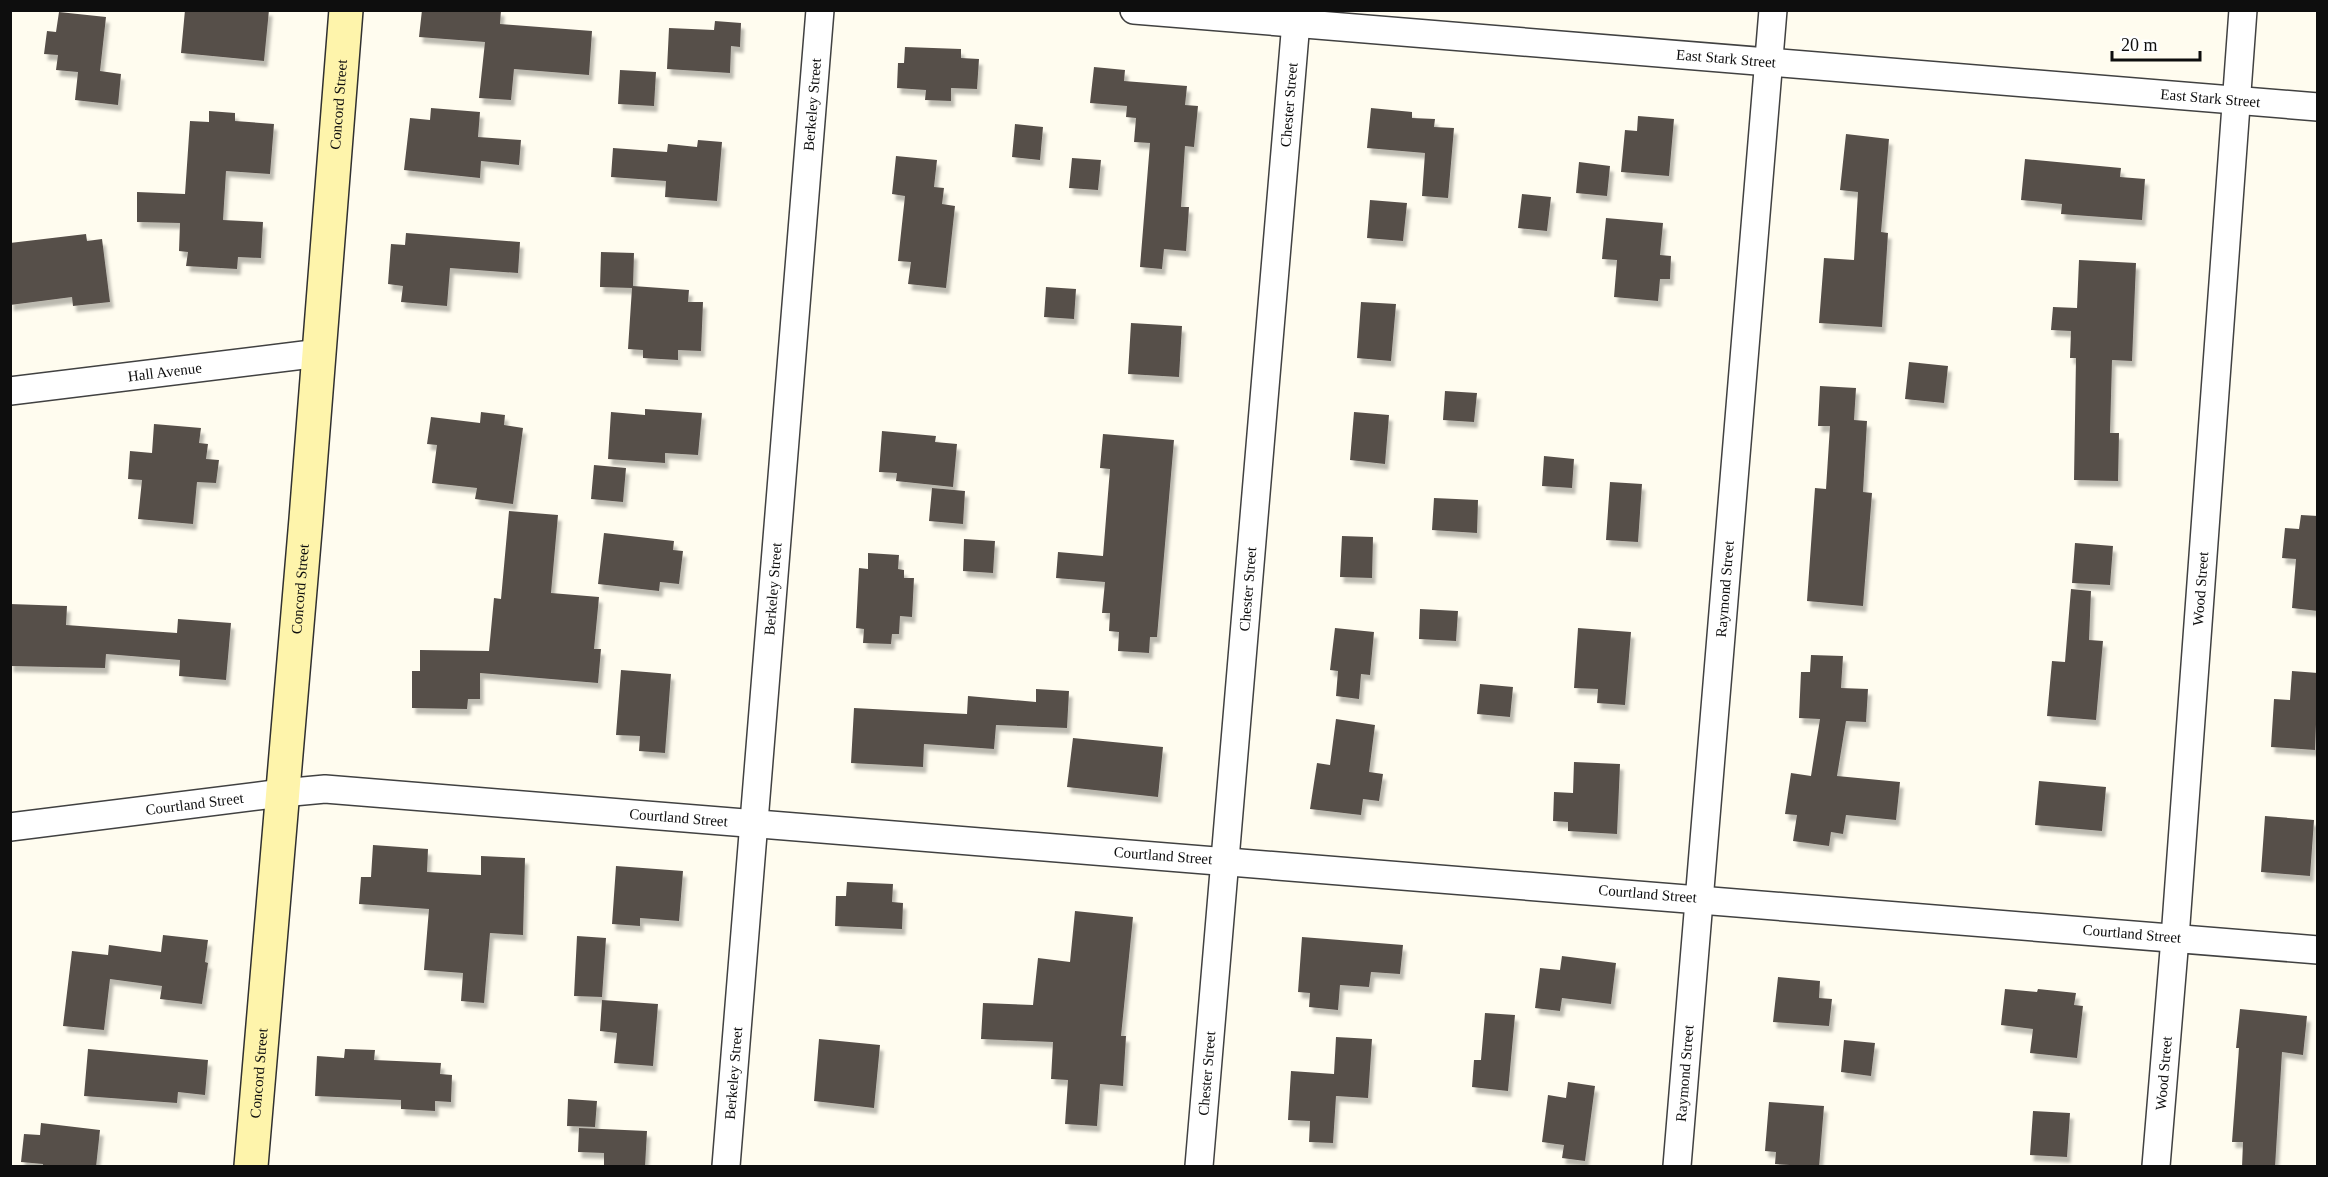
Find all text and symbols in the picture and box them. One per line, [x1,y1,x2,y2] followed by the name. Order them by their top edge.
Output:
[2112,24,2200,62] scale bar
[2121,35,2158,55] text: 20 m
[1675,46,1777,71] street label: East Stark Street
[801,57,824,151] street label: Berkeley Street
[327,58,350,150] street label: Concord Street
[1277,61,1301,148] street label: Chester Street
[2160,86,2262,110] street label: East Stark Street
[127,360,203,384] street label: Hall Avenue
[1713,539,1737,638] street label: Raymond Street
[761,541,785,636] street label: Berkeley Street
[288,543,312,635] street label: Concord Street
[1236,545,1260,632] street label: Chester Street
[2190,550,2211,626] street label: Wood Street
[145,790,245,818] street label: Courtland Street
[629,806,729,830] street label: Courtland Street
[1113,844,1214,868] street label: Courtland Street
[1598,882,1698,906] street label: Courtland Street
[2082,922,2183,946] street label: Courtland Street
[1673,1023,1697,1122] street label: Raymond Street
[722,1025,745,1120] street label: Berkeley Street
[247,1027,271,1119] street label: Concord Street
[1195,1030,1218,1116] street label: Chester Street
[2153,1035,2175,1111] street label: Wood Street

